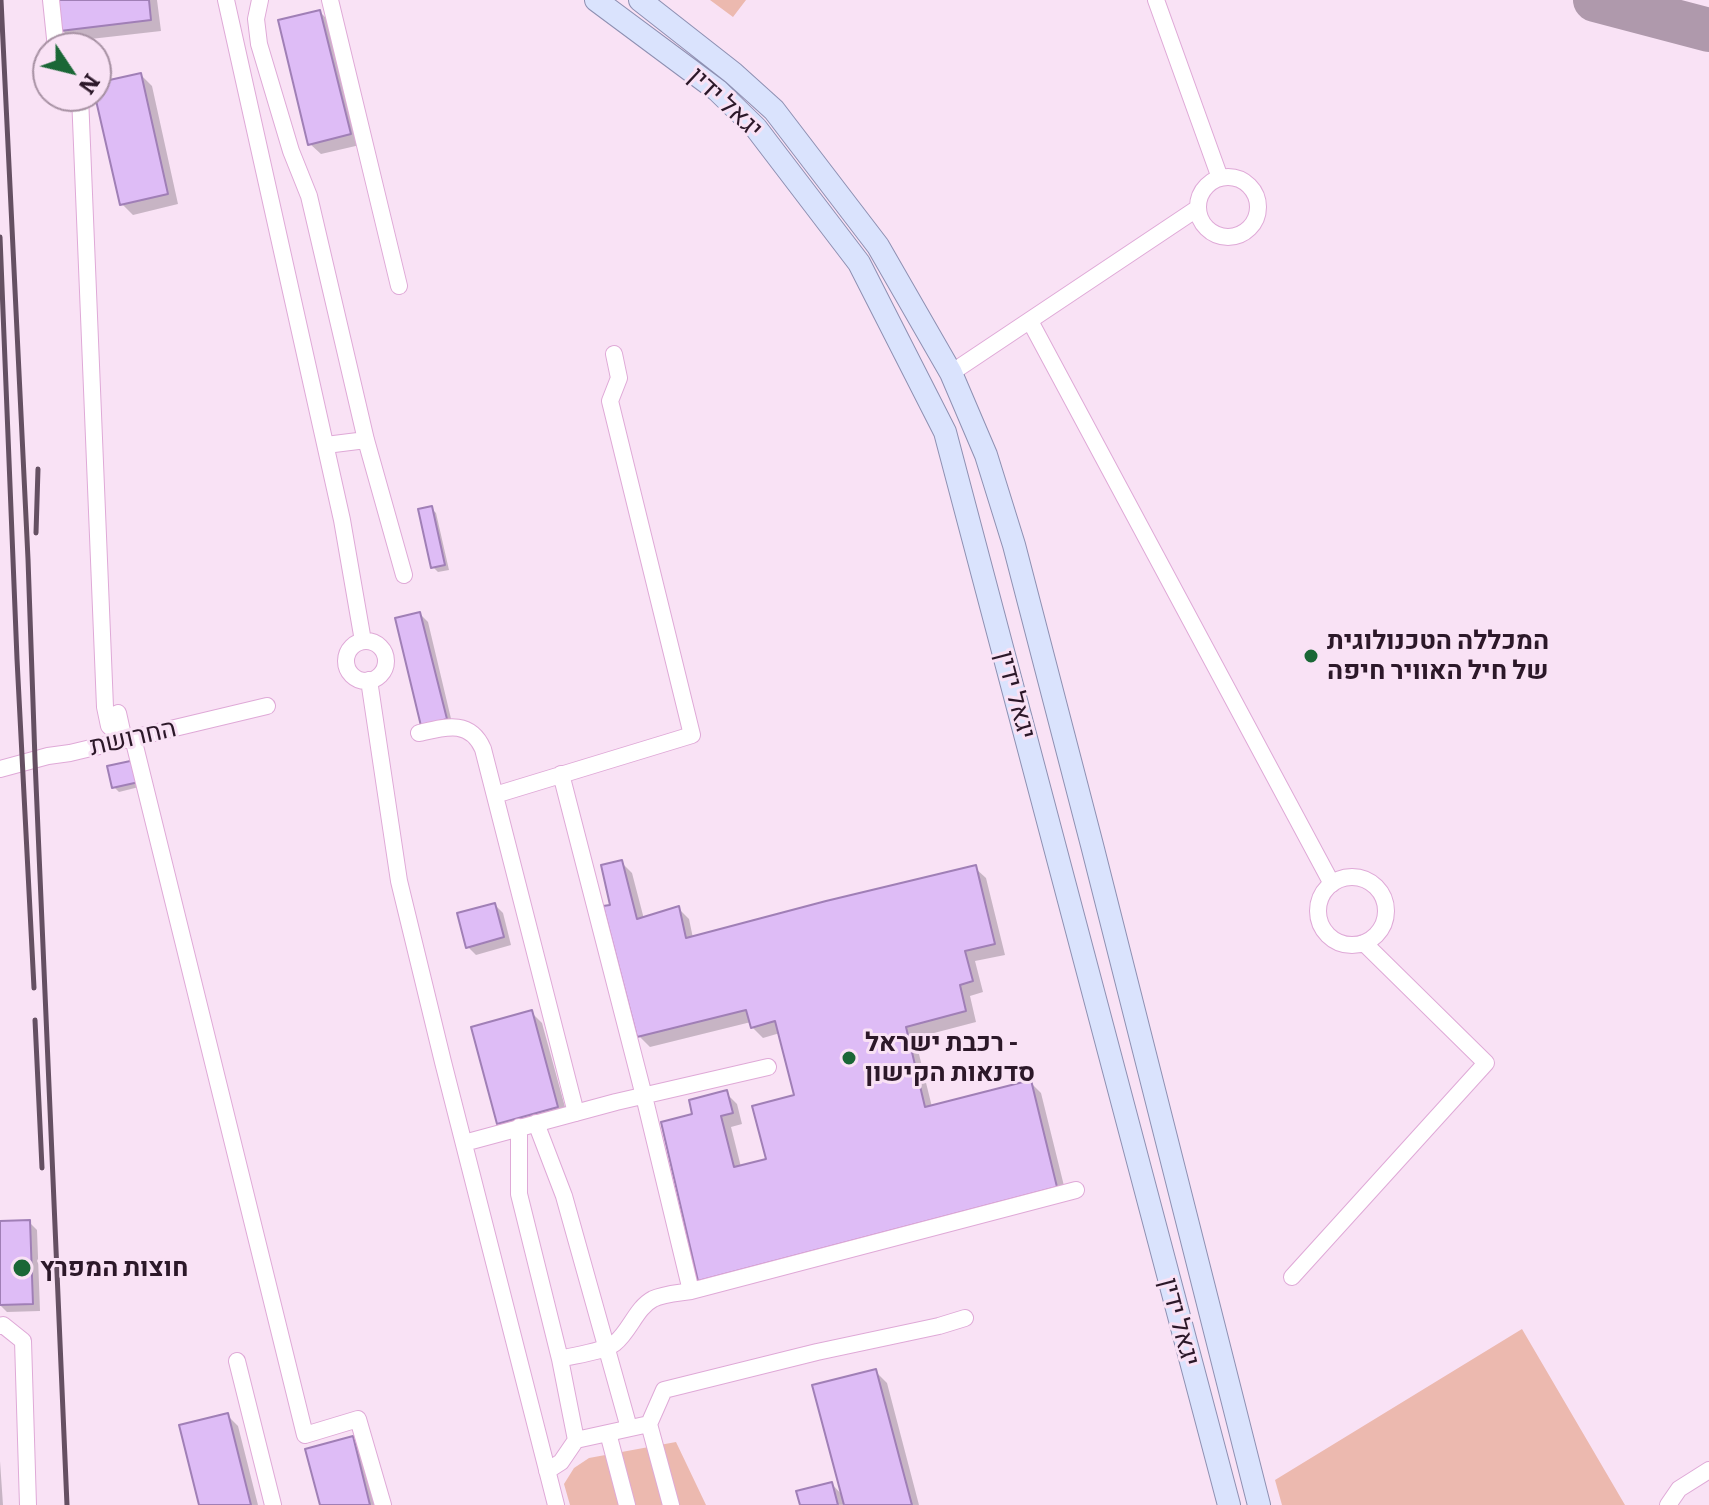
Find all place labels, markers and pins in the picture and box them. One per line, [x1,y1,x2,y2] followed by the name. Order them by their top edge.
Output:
[1327,625,1549,686] place label: המכללה הטכנולוגית של חיל האוויר חיפה
[1302,647,1320,665] marker: המכללה הטכנולוגית של חיל האוויר חיפה
[865,1027,1035,1088] place label: רכבת ישראל - סדנאות הקישון
[840,1049,858,1067] marker: רכבת ישראל - סדנאות הקישון
[40,1252,189,1284] place label: חוצות המפרץ
[11,1257,33,1279] marker: חוצות המפרץ

